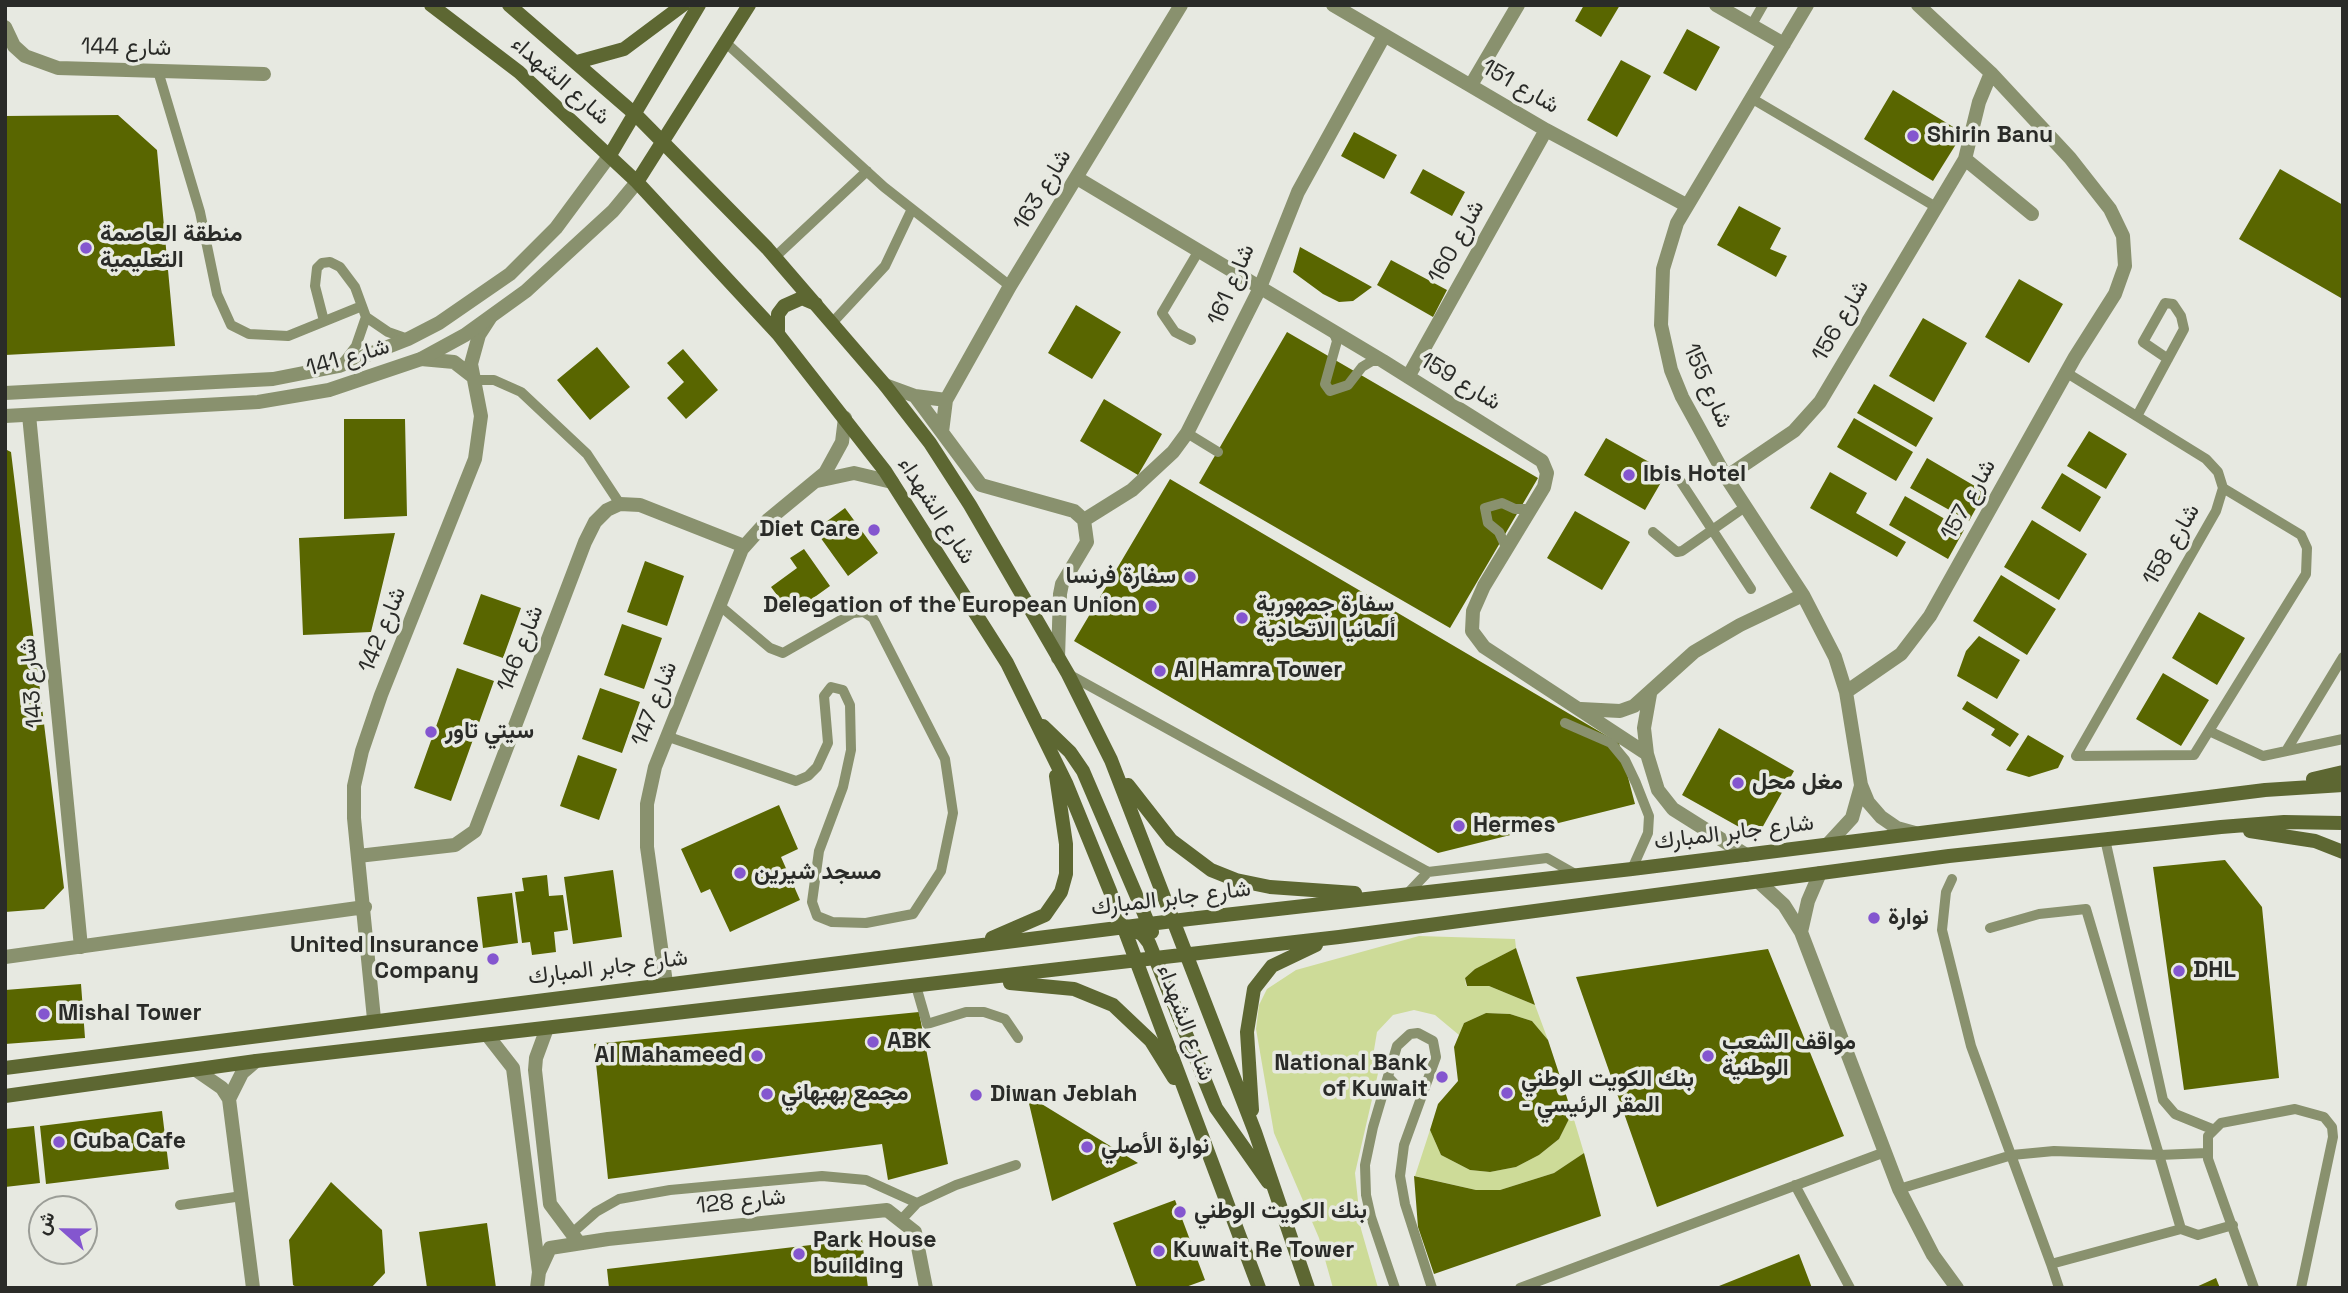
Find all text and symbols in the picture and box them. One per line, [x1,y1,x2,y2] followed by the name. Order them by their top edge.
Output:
[505,31,615,131] street label: شارع الشهداء
[80,33,172,63] street label: شارع 144
[1476,54,1564,120] street label: شارع 151
[1927,122,2053,150] place label: Shirin Banu
[1905,128,1921,144] marker: Shirin Banu
[1008,144,1078,236] street label: شارع 163
[1423,196,1491,288] street label: شارع 160
[100,221,243,275] place label: منطقة العاصمة التعليمية
[78,240,94,256] marker: منطقة العاصمة التعليمية
[1203,240,1261,330] street label: شارع 161
[1807,275,1875,367] street label: شارع 156
[303,333,393,383] street label: شارع 141
[1676,340,1738,432] street label: شارع 155
[1414,347,1506,417] street label: شارع 159
[891,452,981,570] street label: شارع الشهداء
[1936,455,2002,545] street label: شارع 157
[1643,461,1746,489] place label: Ibis Hotel
[1621,467,1637,483] marker: Ibis Hotel
[2138,499,2206,591] street label: شارع 158
[759,516,860,544] place label: Diet Care
[866,522,882,538] marker: Diet Care
[1066,563,1176,591] place label: سفارة فرنسا
[1182,569,1198,585] marker: سفارة فرنسا
[353,583,413,677] street label: شارع 142
[1256,591,1396,645] place label: سفارة جمهورية ألمانيا الاتحادية
[763,592,1137,620] place label: Delegation of the European Union
[1143,598,1159,614] marker: Delegation of the European Union
[492,602,550,696] street label: شارع 146
[1234,610,1250,626] marker: سفارة جمهورية ألمانيا الاتحادية
[14,637,50,729] street label: شارع 143
[1174,657,1342,685] place label: Al Hamra Tower
[626,658,684,750] street label: شارع 147
[1152,663,1168,679] marker: Al Hamra Tower
[445,718,534,746] place label: سيتي تاور
[423,724,439,740] marker: سيتي تاور
[1752,769,1843,797] place label: مغل محل
[1730,775,1746,791] marker: مغل محل
[1652,810,1816,856] street label: شارع جابر المبارك
[1473,812,1555,840] place label: Hermes
[1451,818,1467,834] marker: Hermes
[754,859,882,887] place label: مسجد شيرين
[732,865,748,881] marker: مسجد شيرين
[1089,876,1253,922] street label: شارع جابر المبارك
[1888,904,1929,932] place label: نوارة
[1866,910,1882,926] marker: نوارة
[290,932,479,986] place label: United Insurance Company
[526,945,690,991] street label: شارع جابر المبارك
[485,951,501,967] marker: United Insurance Company
[2193,957,2236,985] place label: DHL
[1150,961,1220,1085] street label: شارع الشهداء
[2171,963,2187,979] marker: DHL
[58,1000,202,1028] place label: Mishal Tower
[36,1006,52,1022] marker: Mishal Tower
[887,1028,931,1056] place label: ABK
[1722,1029,1856,1083] place label: مواقف الشعب الوطنية
[865,1034,881,1050] marker: ABK
[595,1042,743,1070] place label: Al Mahameed
[749,1048,765,1064] marker: Al Mahameed
[1700,1048,1716,1064] marker: مواقف الشعب الوطنية
[1274,1050,1428,1104] place label: National Bank of Kuwait
[1521,1066,1694,1120] place label: بنك الكويت الوطني - المقر الرئيسي
[1434,1069,1450,1085] marker: National Bank of Kuwait
[781,1080,908,1108] place label: مجمع بهبهاني
[990,1081,1137,1109] place label: Diwan Jeblah
[1499,1085,1515,1101] marker: بنك الكويت الوطني - المقر الرئيسي
[759,1086,775,1102] marker: مجمع بهبهاني
[968,1087,984,1103] marker: Diwan Jeblah
[73,1128,186,1156] place label: Cuba Cafe
[1101,1133,1209,1161] place label: نوارة الأصلي
[51,1134,67,1150] marker: Cuba Cafe
[1079,1139,1095,1155] marker: نوارة الأصلي
[695,1184,787,1220] street label: شارع 128
[28,1195,98,1265] north arrow
[1194,1198,1367,1226] place label: بنك الكويت الوطني
[1172,1204,1188,1220] marker: بنك الكويت الوطني
[29,1208,61,1238] text: ش
[813,1227,937,1281] place label: Park House building
[1173,1237,1354,1265] place label: Kuwait Re Tower
[1151,1243,1167,1259] marker: Kuwait Re Tower
[791,1246,807,1262] marker: Park House building

